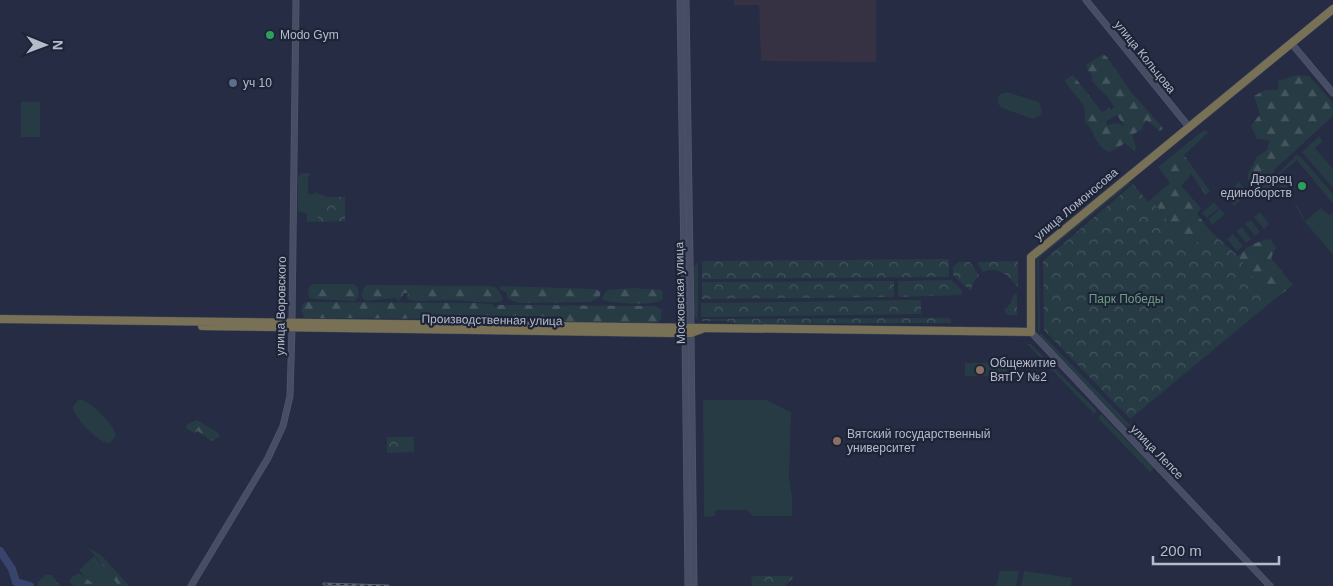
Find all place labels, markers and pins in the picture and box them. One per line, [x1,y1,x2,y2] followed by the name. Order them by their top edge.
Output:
[280,28,339,42] place label: Modo Gym
[264,29,276,41] marker: Modo Gym
[243,76,272,90] place label: уч 10
[227,77,239,89] marker: уч 10
[1220,172,1292,200] place label: Дворец единоборств
[1296,180,1308,192] marker: Дворец единоборств
[990,356,1056,384] place label: Общежитие ВятГУ №2
[974,364,986,376] marker: Общежитие ВятГУ №2
[847,427,990,455] place label: Вятский государственный университет
[831,435,843,447] marker: Вятский государственный университет

